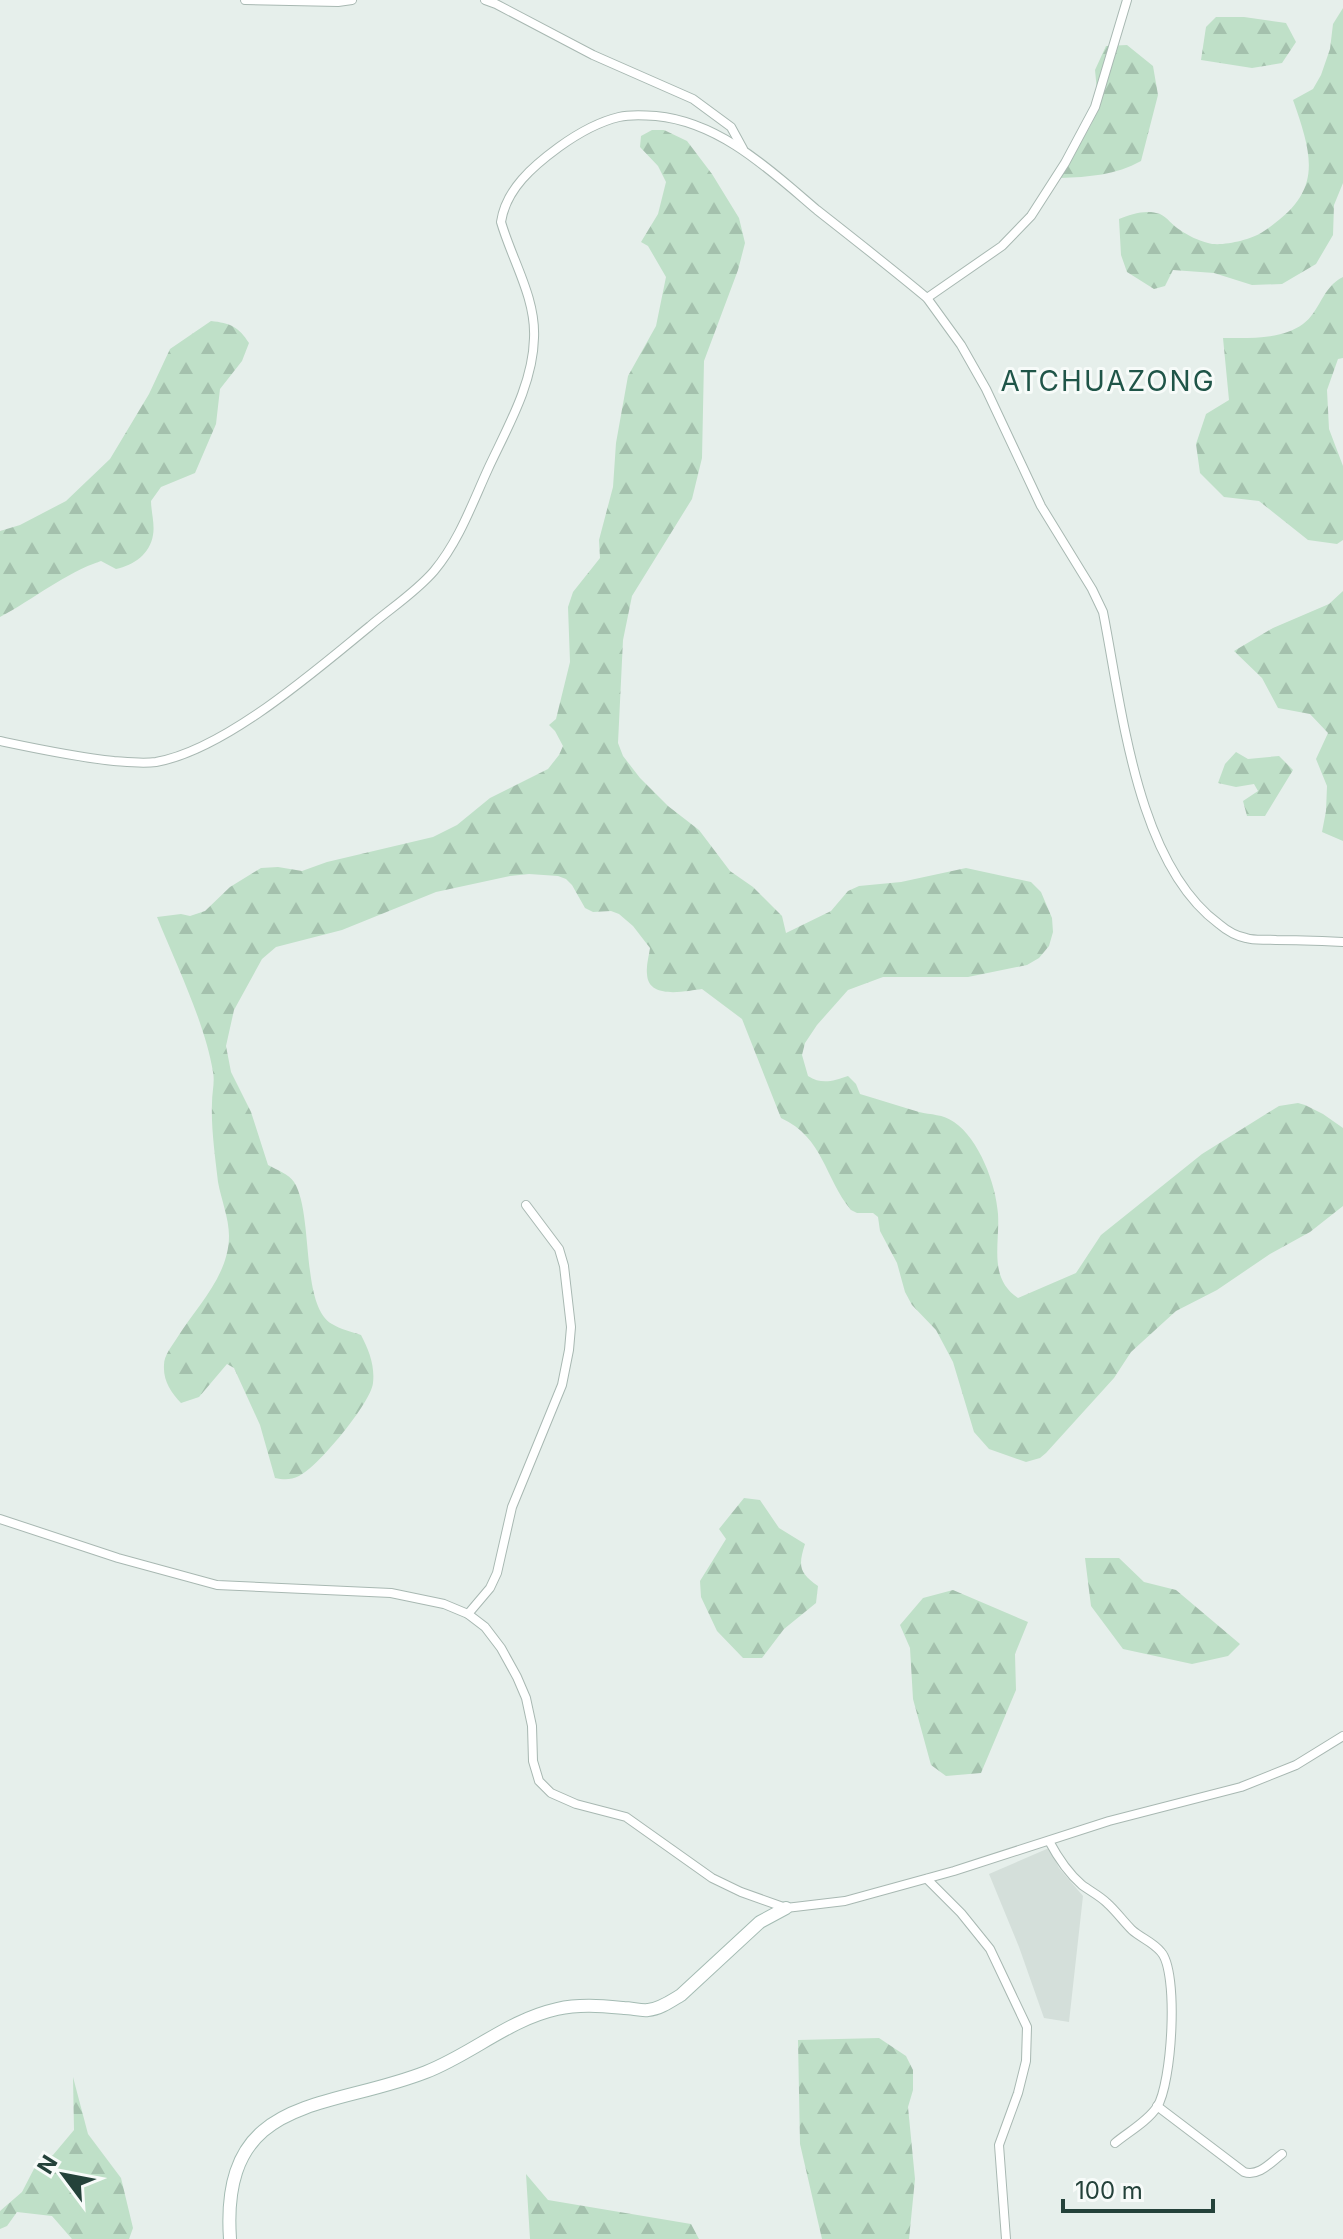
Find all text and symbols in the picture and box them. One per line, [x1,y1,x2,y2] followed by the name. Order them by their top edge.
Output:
[1000,364,1216,398] district label: ATCHUAZONG
[24,2135,104,2215] north arrow
[32,2150,63,2178] text: N
[1063,2163,1213,2213] scale bar
[1075,2176,1143,2205] text: 100 m

